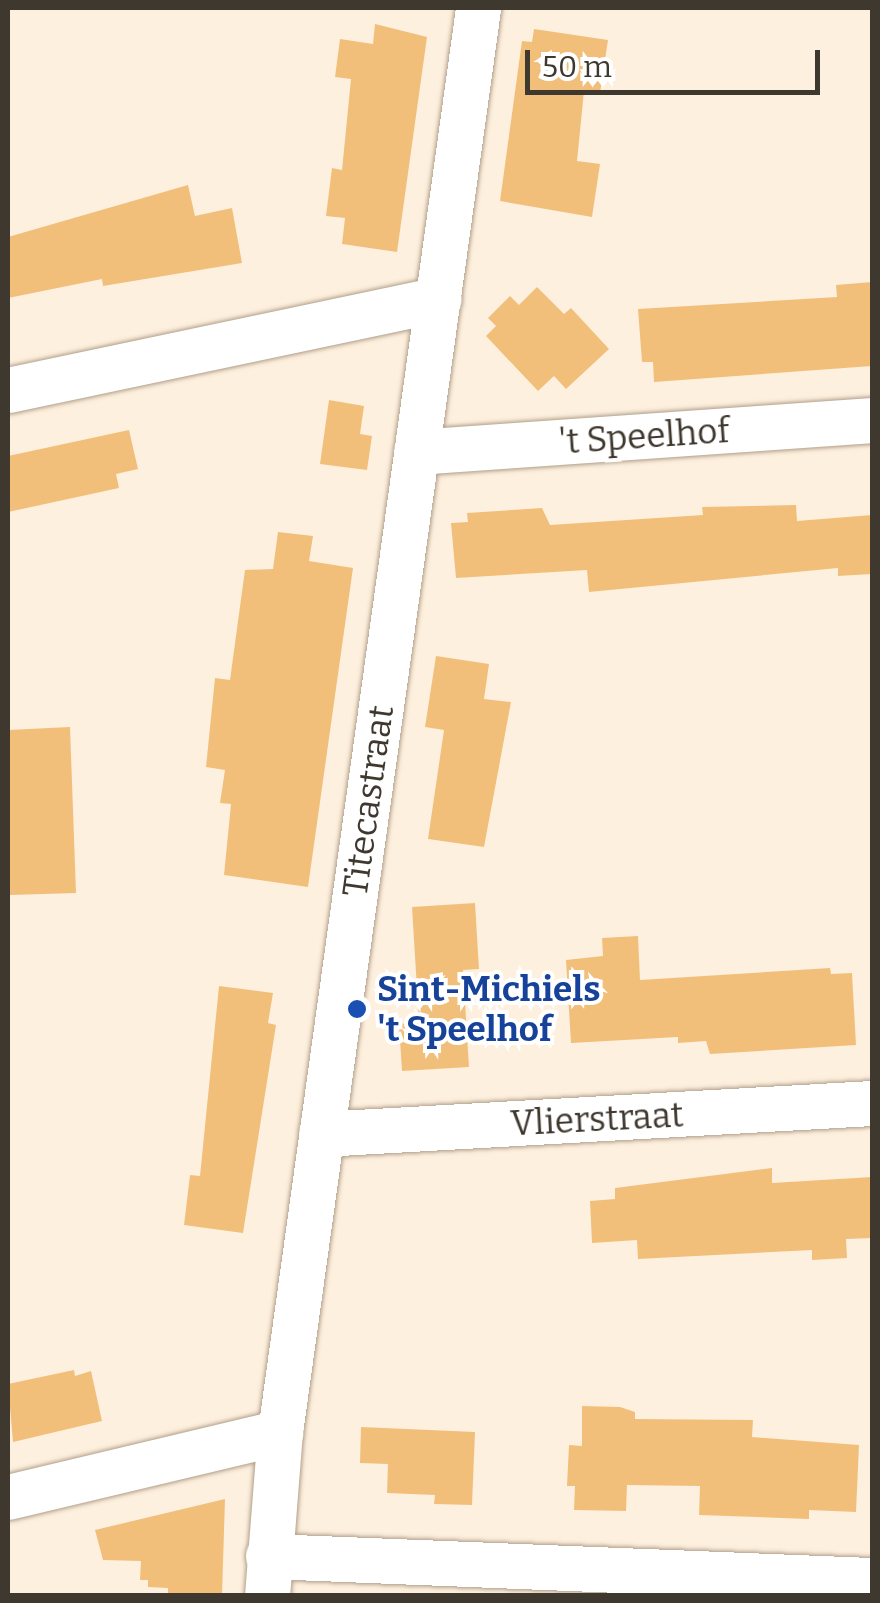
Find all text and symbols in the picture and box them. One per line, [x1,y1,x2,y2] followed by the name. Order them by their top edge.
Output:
[530,30,825,92] scale bar
[542,49,612,85] text: 50 m
[557,409,731,463] street label: 't Speelhof
[334,703,402,899] street label: Titecastraat
[377,968,600,1050] place label: Sint-Michiels 't Speelhof
[346,998,368,1020] marker: Sint-Michiels 't Speelhof
[509,1093,685,1145] street label: Vlierstraat

